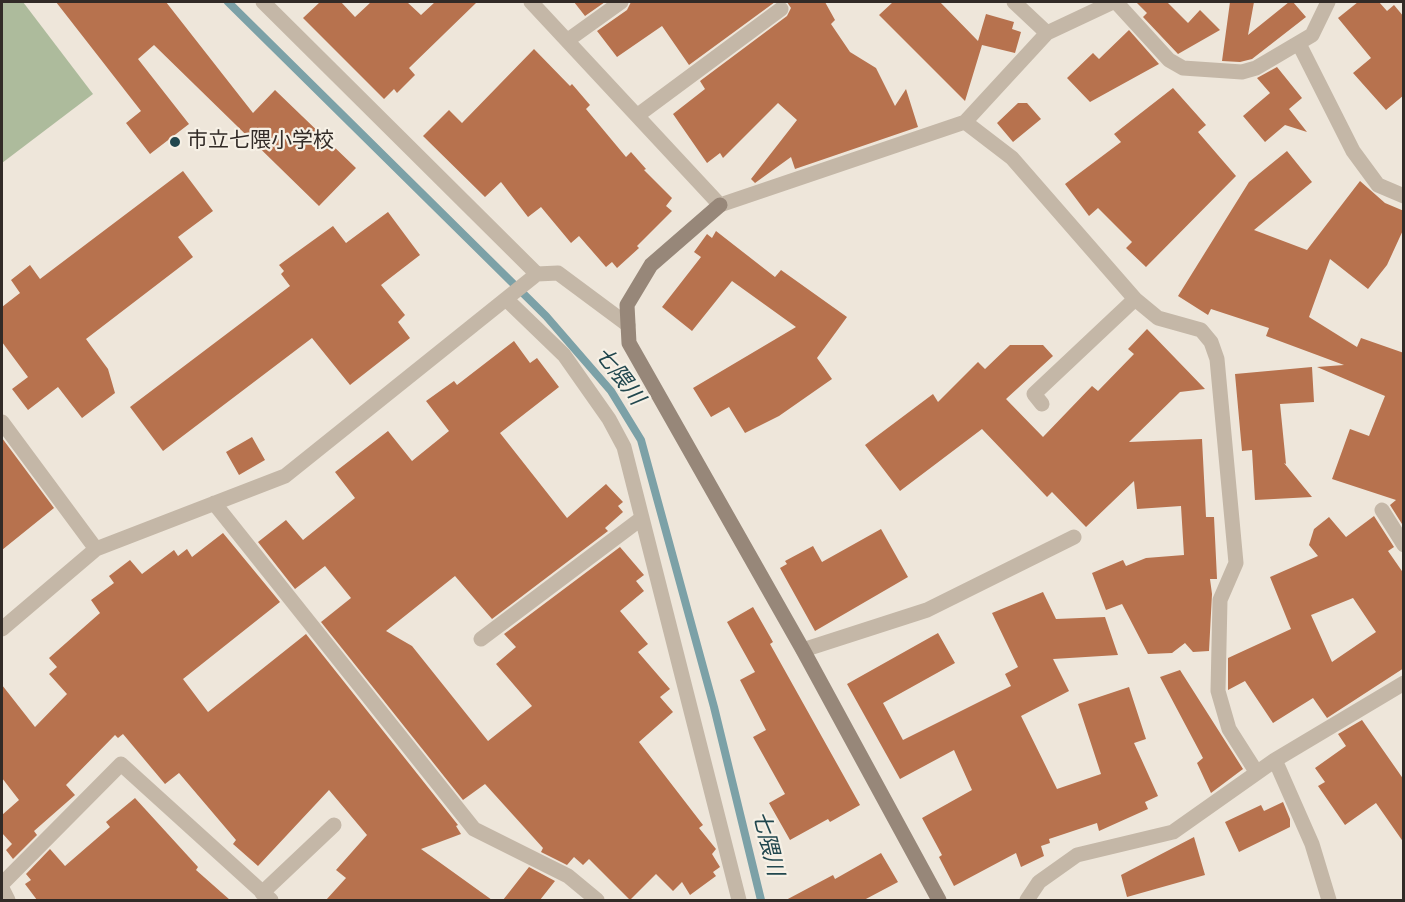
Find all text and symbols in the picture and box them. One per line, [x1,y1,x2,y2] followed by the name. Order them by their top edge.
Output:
[187,129,334,155] place label: 市立七隈小学校
[168,135,182,149] marker: 市立七隈小学校
[588,343,648,411] water label: 七隈川
[745,809,787,879] water label: 七隈川

